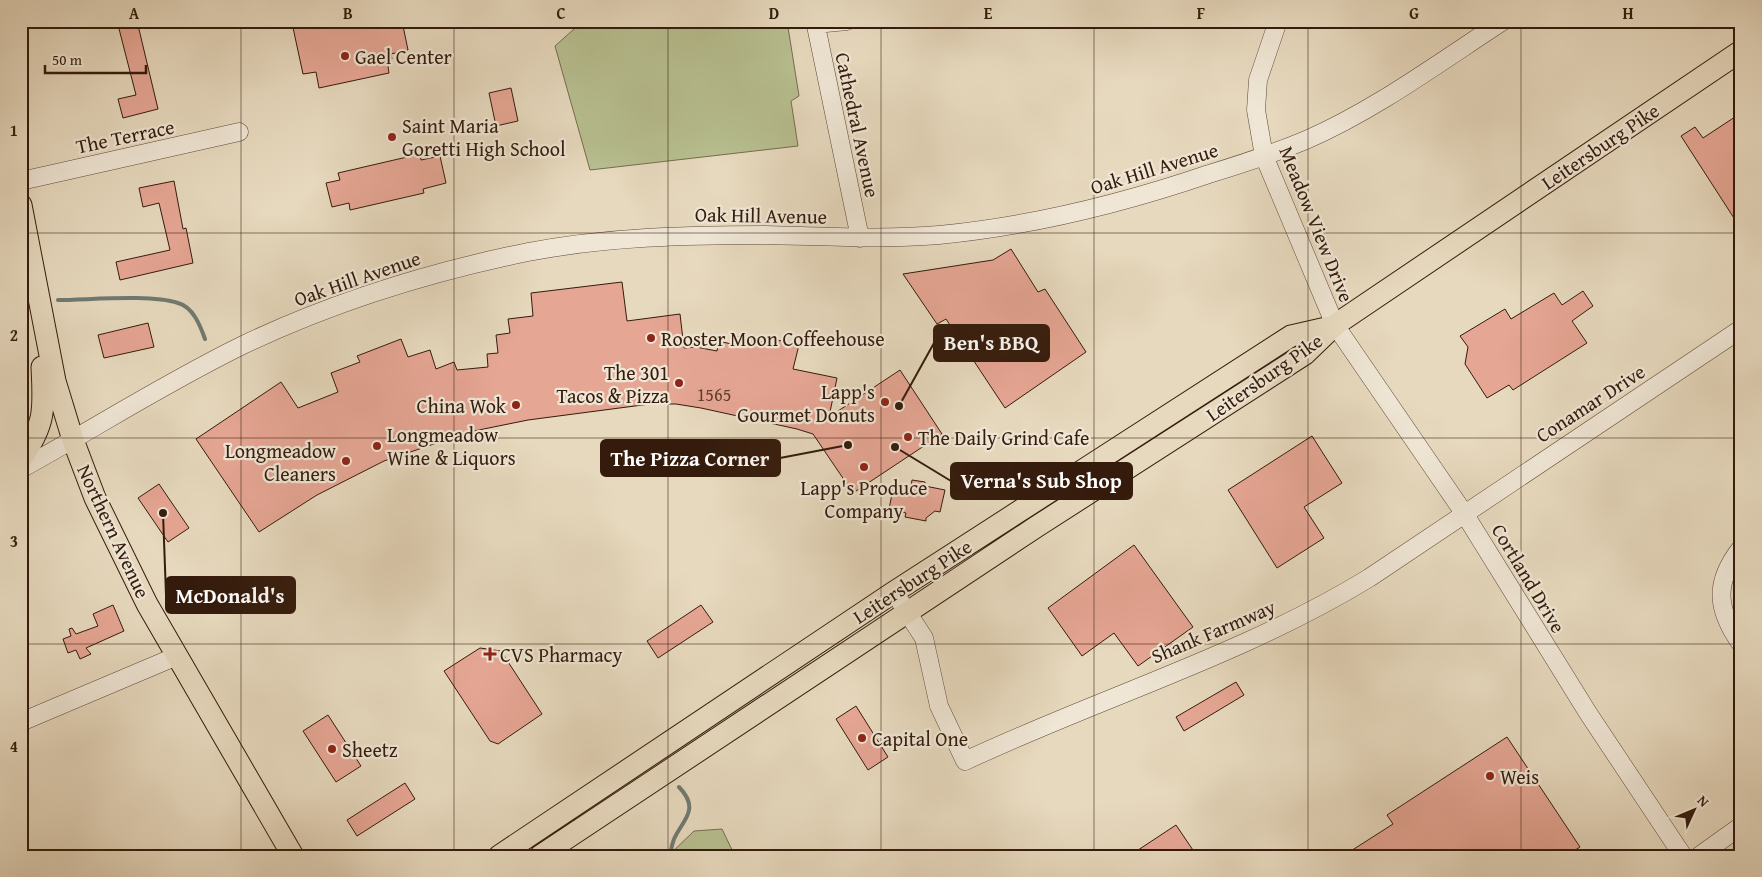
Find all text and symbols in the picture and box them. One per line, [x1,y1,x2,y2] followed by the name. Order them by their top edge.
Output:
[129,1,140,25] text: A
[343,1,353,25] text: B
[556,1,566,25] text: C
[769,1,779,25] text: D
[984,1,993,25] text: E
[1197,1,1205,25] text: F
[1409,1,1419,25] text: G
[1622,1,1634,25] text: H
[45,42,146,74] scale bar
[355,42,452,71] place label: Gael Center
[52,49,83,70] text: 50 m
[339,50,351,62] marker: Gael Center
[828,50,888,200] street label: Cathedral Avenue
[1535,96,1665,196] street label: Leitersburg Pike
[73,111,177,161] street label: The Terrace
[402,111,566,163] place label: Saint Maria Goretti High School
[10,118,18,142] text: 1
[386,131,398,143] marker: Saint Maria Goretti High School
[1087,135,1221,201] street label: Oak Hill Avenue
[1272,142,1362,306] street label: Meadow View Drive
[695,199,827,231] street label: Oak Hill Avenue
[290,243,424,313] street label: Oak Hill Avenue
[10,323,18,347] text: 2
[661,324,885,353] place label: Rooster Moon Coffeehouse
[934,325,1049,361] callout: Ben's BBQ
[1200,326,1328,428] street label: Leitersburg Pike
[944,327,1040,358] text: Ben's BBQ
[645,332,657,344] marker: Rooster Moon Coffeehouse
[1530,357,1650,449] street label: Conamar Drive
[556,358,670,410] place label: The 301 Tacos & Pizza
[673,377,685,389] marker: The 301 Tacos & Pizza
[737,377,875,429] place label: Lapp's Gourmet Donuts
[697,381,731,408] house number: 1565
[417,391,507,420] place label: China Wok
[879,396,891,408] marker: Lapp's Gourmet Donuts
[510,399,522,411] marker: China Wok
[387,420,516,472] place label: Longmeadow Wine & Liquors
[918,423,1090,452] place label: The Daily Grind Cafe
[902,431,914,443] marker: The Daily Grind Cafe
[225,436,337,488] place label: Longmeadow Cleaners
[371,440,383,452] marker: Longmeadow Wine & Liquors
[601,440,780,476] callout: The Pizza Corner
[611,443,770,474] text: The Pizza Corner
[340,455,352,467] marker: Longmeadow Cleaners
[70,459,158,603] street label: Northern Avenue
[858,461,870,473] marker: Lapp's Produce Company
[951,463,1132,499] callout: Verna's Sub Shop
[960,465,1122,496] text: Verna's Sub Shop
[801,473,927,525] place label: Lapp's Produce Company
[1485,518,1573,638] street label: Cortland Drive
[10,529,18,553] text: 3
[847,532,977,630] street label: Leitersburg Pike
[166,577,295,613] callout: McDonald's
[175,580,285,611] text: McDonald's
[1146,592,1280,670] street label: Shank Farmway
[500,640,622,669] place label: CVS Pharmacy
[484,648,496,660] marker: CVS Pharmacy
[872,724,968,753] place label: Capital One
[856,732,868,744] marker: Capital One
[10,734,18,758] text: 4
[342,735,398,764] place label: Sheetz
[326,743,338,755] marker: Sheetz
[1500,762,1539,791] place label: Weis
[1484,770,1496,782] marker: Weis
[1670,784,1720,834] north arrow
[1693,791,1714,812] text: N

